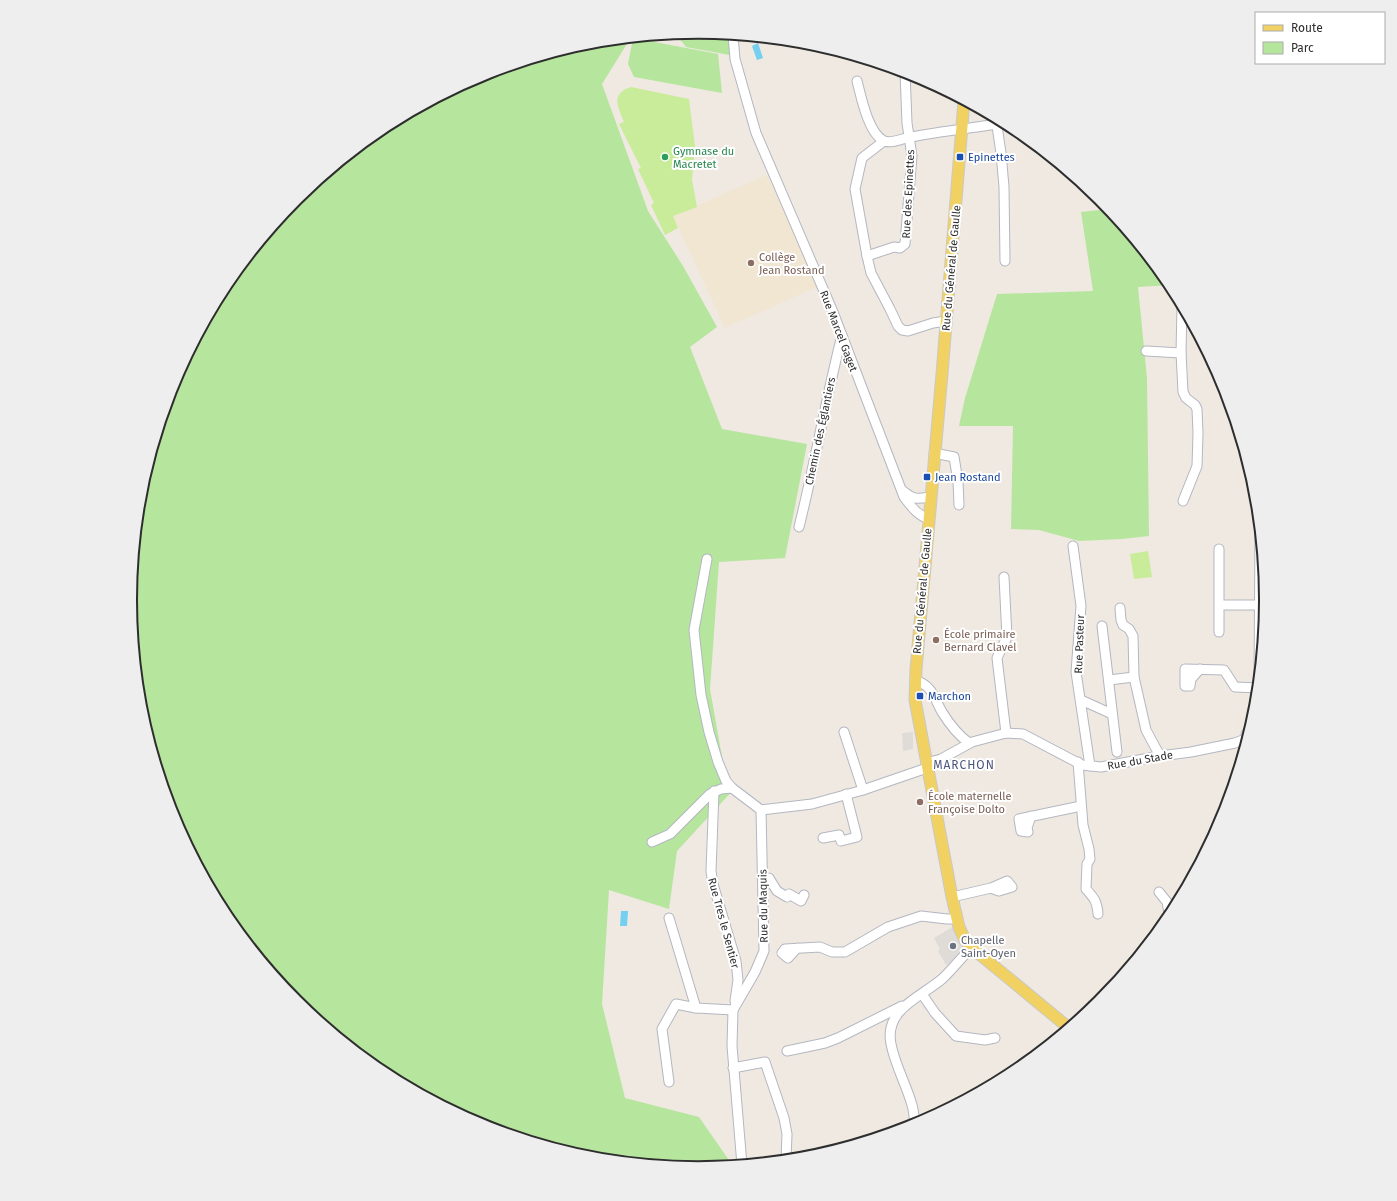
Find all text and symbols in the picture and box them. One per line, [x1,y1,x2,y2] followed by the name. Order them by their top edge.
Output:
[1255,12,1385,64] legend
[1291,21,1323,35] text: Route
[1291,41,1314,55] text: Parc
[673,145,734,171] place label: Gymnase du Macretet
[900,149,917,239] street label: Rue des Epinettes
[968,151,1015,164] place label: Epinettes
[660,152,670,162] marker: Gymnase du Macretet
[955,152,965,162] marker: Epinettes
[940,205,963,332] street label: Rue du Général de Gaulle
[759,251,825,277] place label: Collège Jean Rostand
[746,258,756,268] marker: Collège Jean Rostand
[817,289,860,374] street label: Rue Marcel Gaget
[802,376,838,486] street label: Chemin des Églantiers
[935,471,1001,484] place label: Jean Rostand
[922,472,932,482] marker: Jean Rostand
[911,528,934,655] street label: Rue du Général de Gaulle
[1072,613,1087,674] street label: Rue Pasteur
[944,627,1016,654] place label: École primaire Bernard Clavel
[931,635,941,645] marker: École primaire Bernard Clavel
[928,690,971,703] place label: Marchon
[915,691,925,701] marker: Marchon
[1106,748,1174,773] street label: Rue du Stade
[933,758,995,772] district label: MARCHON
[928,789,1012,816] place label: École maternelle Françoise Dolto
[915,797,925,807] marker: École maternelle Françoise Dolto
[756,869,771,943] street label: Rue du Maquis
[705,876,742,971] street label: Rue Tres le Sentier
[961,934,1016,960] place label: Chapelle Saint-Oyen
[948,941,958,951] marker: Chapelle Saint-Oyen

